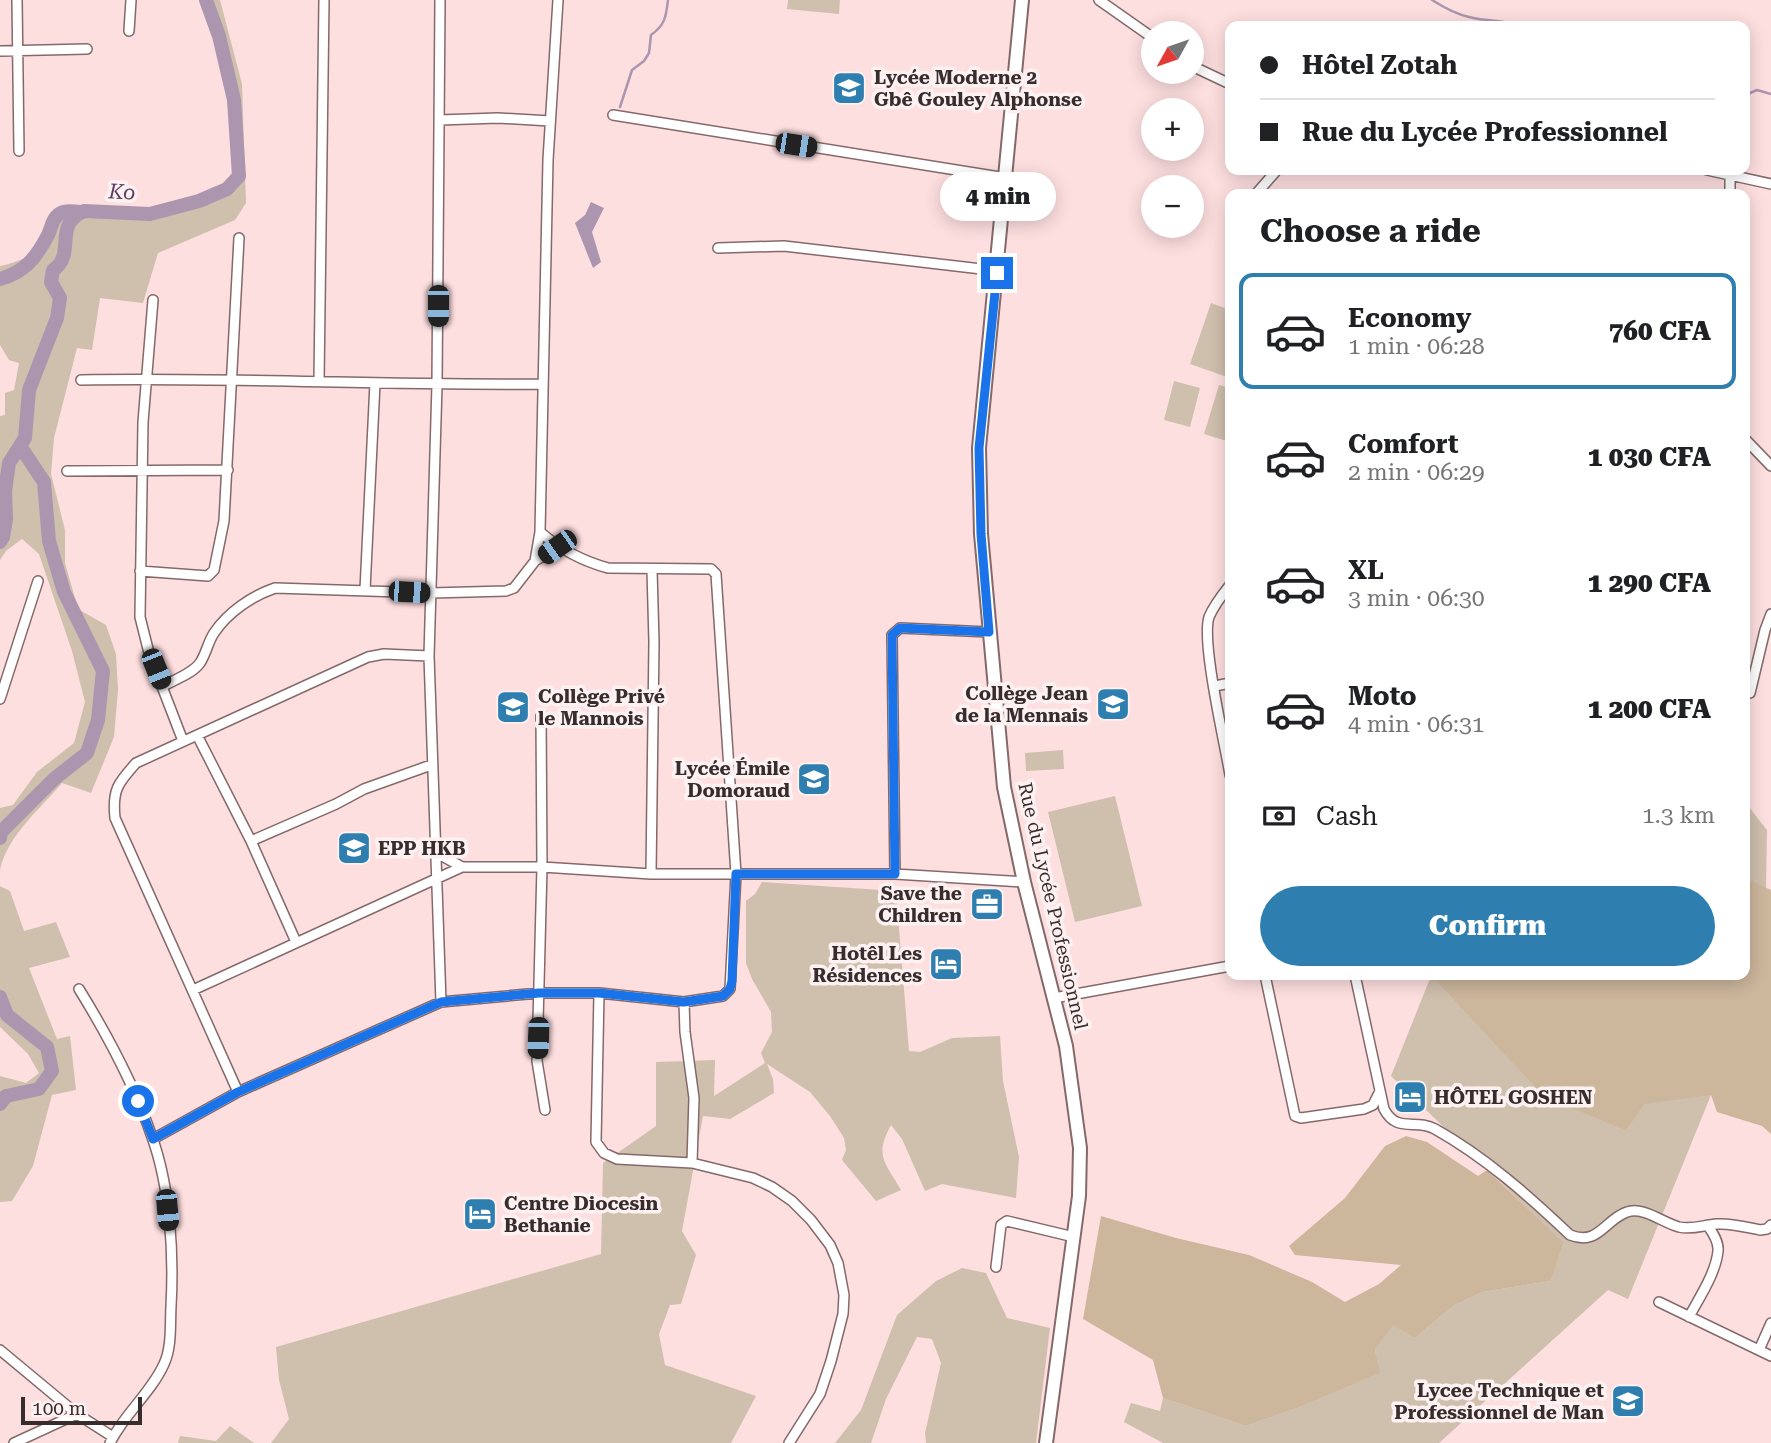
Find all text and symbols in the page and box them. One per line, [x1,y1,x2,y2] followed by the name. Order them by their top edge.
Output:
[1141,21,1204,84] north arrow
[1141,21,1204,238] map controls
[1302,50,1457,80] text: Hôtel Zotah
[874,66,1082,111] place label: Lycée Moderne 2 Gbê Gouley Alphonse
[830,69,868,107] school or university icon: Lycée Moderne 2 Gbê Gouley Alphonse
[1141,98,1204,161] button: +
[1302,117,1668,147] text: Rue du Lycée Professionnel
[774,131,819,159] car
[939,172,1055,220] callout: 4 min
[1141,175,1204,238] button: −
[107,179,136,205] water label: Ko
[966,183,1030,210] text: 4 min
[1260,212,1481,250] text: Choose a ride
[981,257,1013,289] route end
[428,285,449,327] car
[1264,300,1327,363] icon: car
[1348,303,1471,333] text: Economy
[1609,316,1711,346] text: 760 CFA
[1348,333,1485,360] text: 1 min · 06:28
[1264,426,1327,489] icon: car
[1348,429,1458,459] text: Comfort
[1588,442,1711,472] text: 1 030 CFA
[1348,459,1485,486] text: 2 min · 06:29
[534,526,581,568] car
[1264,552,1327,615] icon: car
[1348,555,1384,585] text: XL
[1588,568,1711,598] text: 1 290 CFA
[388,580,431,604] car
[1348,585,1485,612] text: 3 min · 06:30
[139,646,174,692] car
[1264,678,1327,741] icon: car
[1348,681,1417,711] text: Moto
[955,682,1088,727] place label: Collège Jean de la Mennais
[538,685,665,730] place label: Collège Privé le Mannois
[1094,685,1132,723] school or university icon: Collège Jean de la Mennais
[494,688,532,726] school or university icon: Collège Privé le Mannois
[1588,694,1711,724] text: 1 200 CFA
[1348,711,1485,738] text: 4 min · 06:31
[675,757,790,802] place label: Lycée Émile Domoraud
[795,760,833,798] school or university icon: Lycée Émile Domoraud
[1013,780,1093,1032] street label: Rue du Lycée Professionnel
[1260,797,1298,835] icon: cash
[1316,801,1378,831] text: Cash
[1642,802,1715,829] text: 1.3 km
[335,829,373,867] school or university icon: EPP HKB
[378,837,466,860] place label: EPP HKB
[878,882,962,927] place label: Save the Children
[968,885,1006,923] office icon: Save the Children
[1260,886,1715,966] button: Confirm
[813,942,922,987] place label: Hotêl Les Résidences
[927,945,965,983] hotel icon: Hotêl Les Résidences
[527,1017,550,1059] car
[1391,1078,1429,1116] hotel icon: HÔTEL GOSHEN
[122,1085,154,1117] route start
[1434,1086,1593,1109] place label: HÔTEL GOSHEN
[155,1188,180,1232] car
[504,1192,659,1237] place label: Centre Diocesin Bethanie
[461,1195,499,1233] hotel icon: Centre Diocesin Bethanie
[1394,1379,1604,1424] place label: Lycee Technique et Professionnel de Man
[1609,1382,1647,1420] school or university icon: Lycee Technique et Professionnel de Man
[21,1394,142,1426] scale bar
[32,1397,86,1420] text: 100 m

